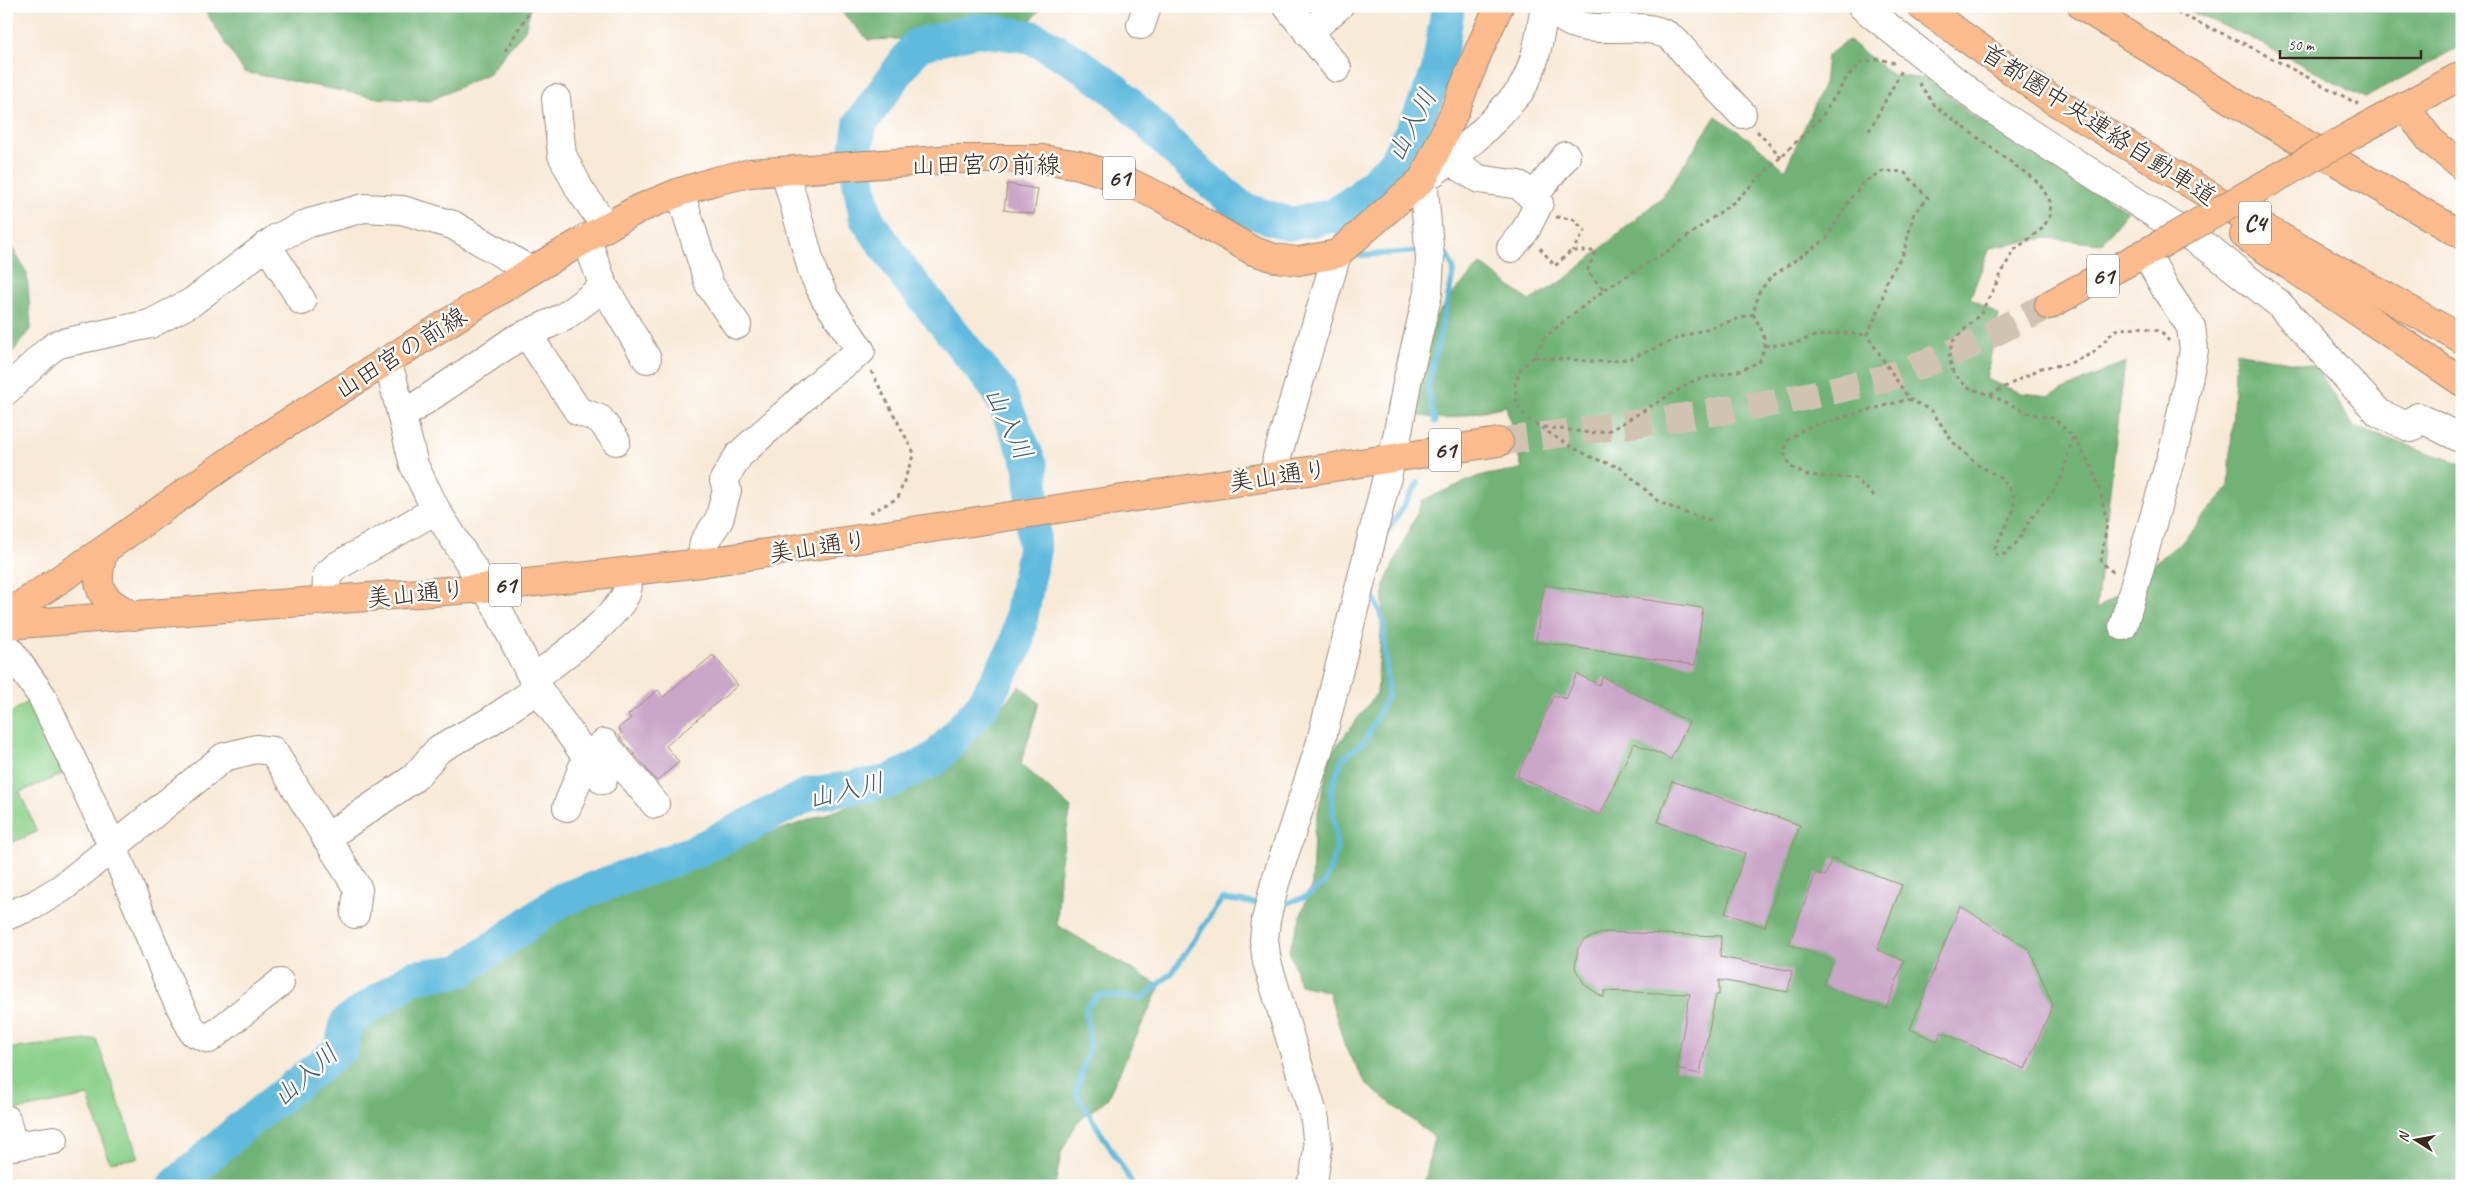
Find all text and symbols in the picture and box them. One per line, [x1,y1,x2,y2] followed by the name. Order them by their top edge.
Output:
[2280,28,2422,60] scale bar
[2288,36,2315,55] text: 50 m
[1974,37,2222,213] street label: 首都圏中央連絡自動車道
[1379,83,1444,167] water label: 山入川
[911,149,1061,181] street label: 山田宮の前線
[1103,156,1135,200] road number: 61
[2239,202,2271,244] road number: C4
[2087,255,2119,298] road number: 61
[328,300,473,406] street label: 山田宮の前線
[977,381,1040,466] water label: 山入川
[1429,428,1461,472] road number: 61
[1226,453,1330,499] street label: 美山通り
[766,524,870,570] street label: 美山通り
[489,564,521,606] road number: 61
[365,574,467,614] street label: 美山通り
[804,766,888,815] water label: 山入川
[265,1037,345,1114] water label: 山入川
[2390,1114,2440,1164] north arrow
[2395,1129,2413,1143] text: N

